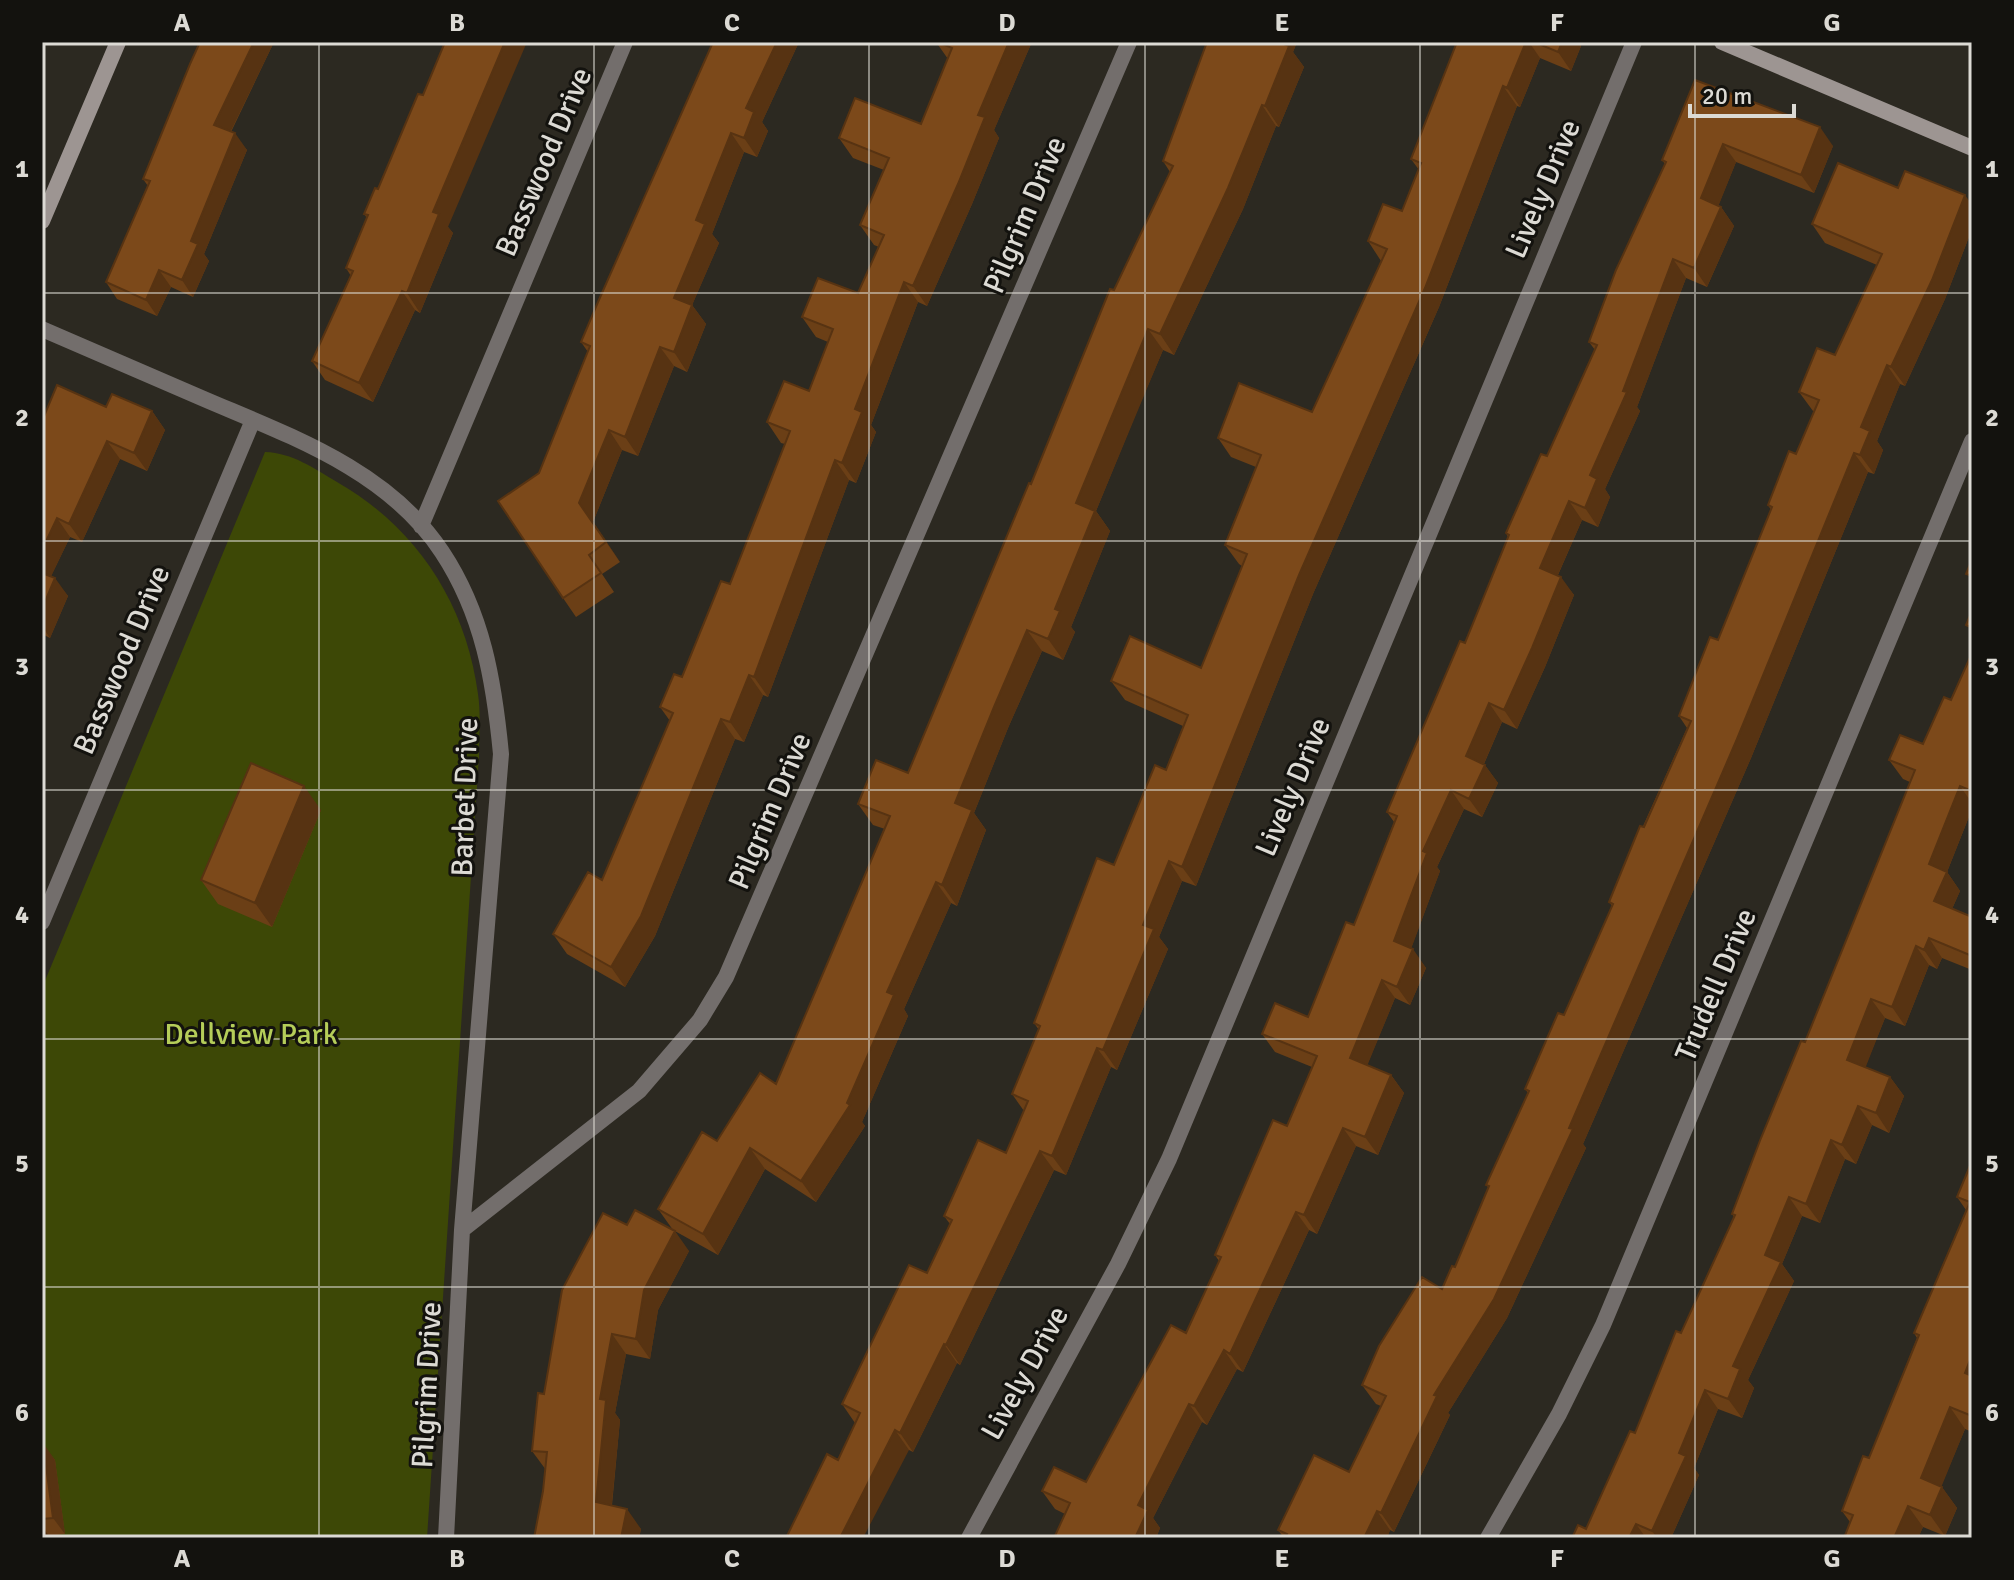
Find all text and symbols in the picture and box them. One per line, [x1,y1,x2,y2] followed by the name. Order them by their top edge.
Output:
[174,7,191,39] text: A
[449,7,465,39] text: B
[724,7,740,39] text: C
[998,7,1016,39] text: D
[1275,7,1289,39] text: E
[1550,7,1564,39] text: F
[1823,7,1841,39] text: G
[488,62,600,262] street label: Basswood Drive
[1690,68,1794,118] scale bar
[1702,81,1752,111] text: 20 m
[1497,114,1589,264] street label: Lively Drive
[975,131,1075,299] street label: Pilgrim Drive
[15,153,29,185] text: 1
[1985,153,1999,185] text: 1
[15,402,29,434] text: 2
[1985,402,1999,434] text: 2
[66,560,178,760] street label: Basswood Drive
[15,651,29,683] text: 3
[1985,651,1999,683] text: 3
[1247,712,1339,862] street label: Lively Drive
[444,717,486,877] street label: Barbet Drive
[720,727,820,895] street label: Pilgrim Drive
[15,899,29,931] text: 4
[1985,899,1999,931] text: 4
[1667,903,1765,1067] street label: Trudell Drive
[164,1016,338,1053] park label: Dellview Park
[15,1148,29,1180] text: 5
[1985,1148,1999,1180] text: 5
[973,1300,1077,1446] street label: Lively Drive
[404,1301,450,1469] street label: Pilgrim Drive
[15,1397,29,1429] text: 6
[1985,1397,1999,1429] text: 6
[174,1543,191,1575] text: A
[449,1543,465,1575] text: B
[724,1543,740,1575] text: C
[998,1543,1016,1575] text: D
[1275,1543,1289,1575] text: E
[1550,1543,1564,1575] text: F
[1823,1543,1841,1575] text: G

